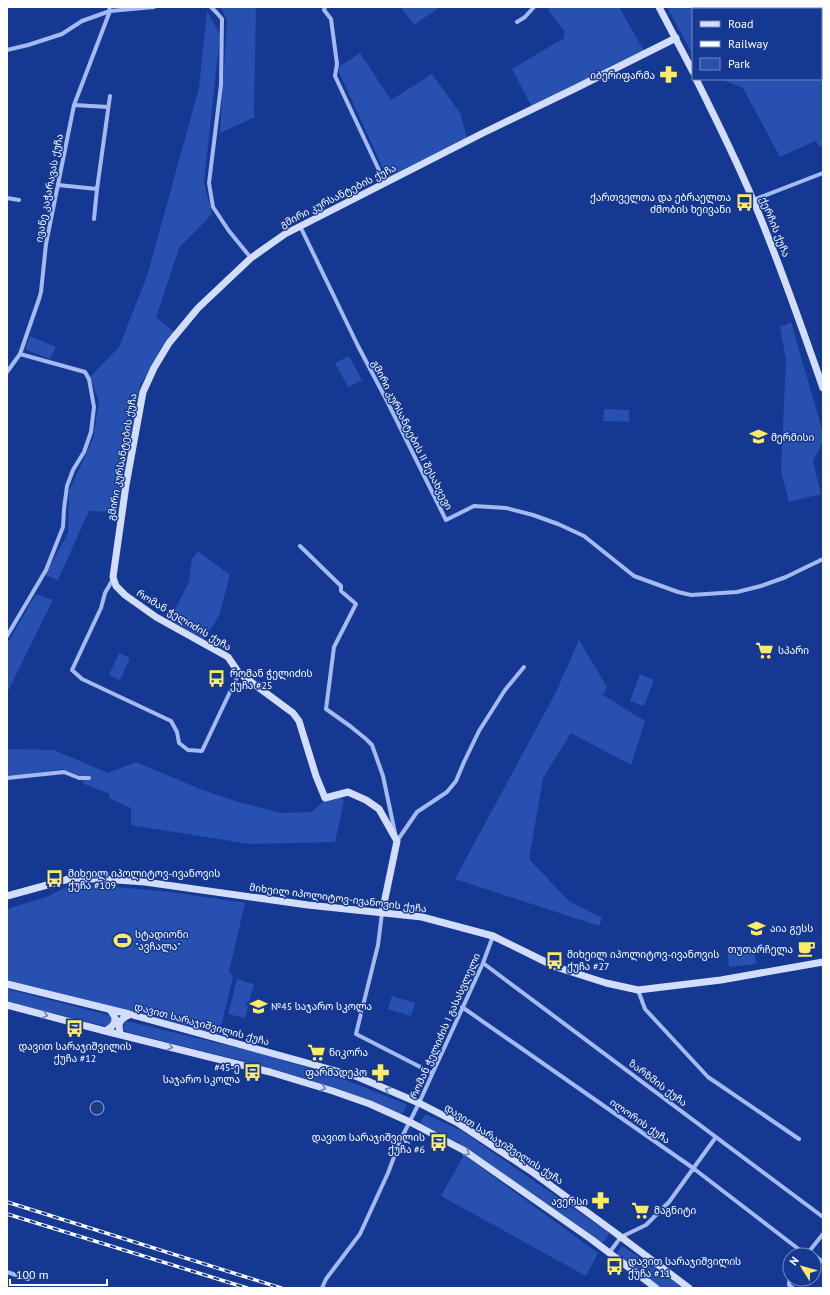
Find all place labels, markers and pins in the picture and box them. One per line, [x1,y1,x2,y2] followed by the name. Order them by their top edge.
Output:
[658,65,678,85] pharmacy icon: იბერიფარმა
[590,69,655,82] place label: იბერიფარმა
[590,191,731,216] place label: ქართველთა და ებრაელთა ძმობის ხეივანი
[734,193,754,213] bus stop icon: ქართველთა და ებრაელთა ძმობის ხეივანი
[748,427,768,447] school or university icon: მერმისი
[771,431,815,444] place label: მერმისი
[755,640,775,660] supermarket icon: სპარი
[778,644,809,657] place label: სპარი
[230,667,313,692] place label: რომან ჭელიძის ქუჩა #25
[207,669,227,689] bus stop icon: რომან ჭელიძის ქუჩა #25
[68,867,220,892] place label: მიხეილ იპოლიტოვ-ივანოვის ქუჩა #109
[45,869,65,889] bus stop icon: მიხეილ იპოლიტოვ-ივანოვის ქუჩა #109
[747,918,767,938] school or university icon: აია გესს
[770,922,813,935] place label: აია გესს
[135,928,189,953] place label: სტადიონი "ავჩალა"
[112,930,132,950] sports icon: სტადიონი "ავჩალა"
[796,939,816,959] cafe icon: თუთარჩელა
[728,943,793,956] place label: თუთარჩელა
[567,948,719,973] place label: მიხეილ იპოლიტოვ-ივანოვის ქუჩა #27
[544,950,564,970] bus stop icon: მიხეილ იპოლიტოვ-ივანოვის ქუჩა #27
[248,996,268,1016] school or university icon: №45 საჯარო სკოლა
[271,1000,372,1013] place label: №45 საჯარო სკოლა
[65,1019,85,1039] bus stop icon: დავით სარაჯიშვილის ქუჩა #12
[18,1040,132,1065] place label: დავით სარაჯიშვილის ქუჩა #12
[306,1042,326,1062] supermarket icon: ნიკორა
[329,1046,368,1059] place label: ნიკორა
[163,1061,240,1086] place label: #45-ე საჯარო სკოლა
[370,1062,390,1082] pharmacy icon: ფარმადეპო
[243,1063,263,1083] bus stop icon: #45-ე საჯარო სკოლა
[305,1066,367,1079] place label: ფარმადეპო
[312,1131,425,1156] place label: დავით სარაჯიშვილის ქუჩა #6
[428,1133,448,1153] bus stop icon: დავით სარაჯიშვილის ქუჩა #6
[591,1191,611,1211] pharmacy icon: ავერსი
[551,1195,588,1208] place label: ავერსი
[631,1200,651,1220] supermarket icon: მაგნიტი
[654,1204,697,1217] place label: მაგნიტი
[628,1255,741,1280] place label: დავით სარაჯიშვილის ქუჩა #11
[605,1257,625,1277] bus stop icon: დავით სარაჯიშვილის ქუჩა #11

